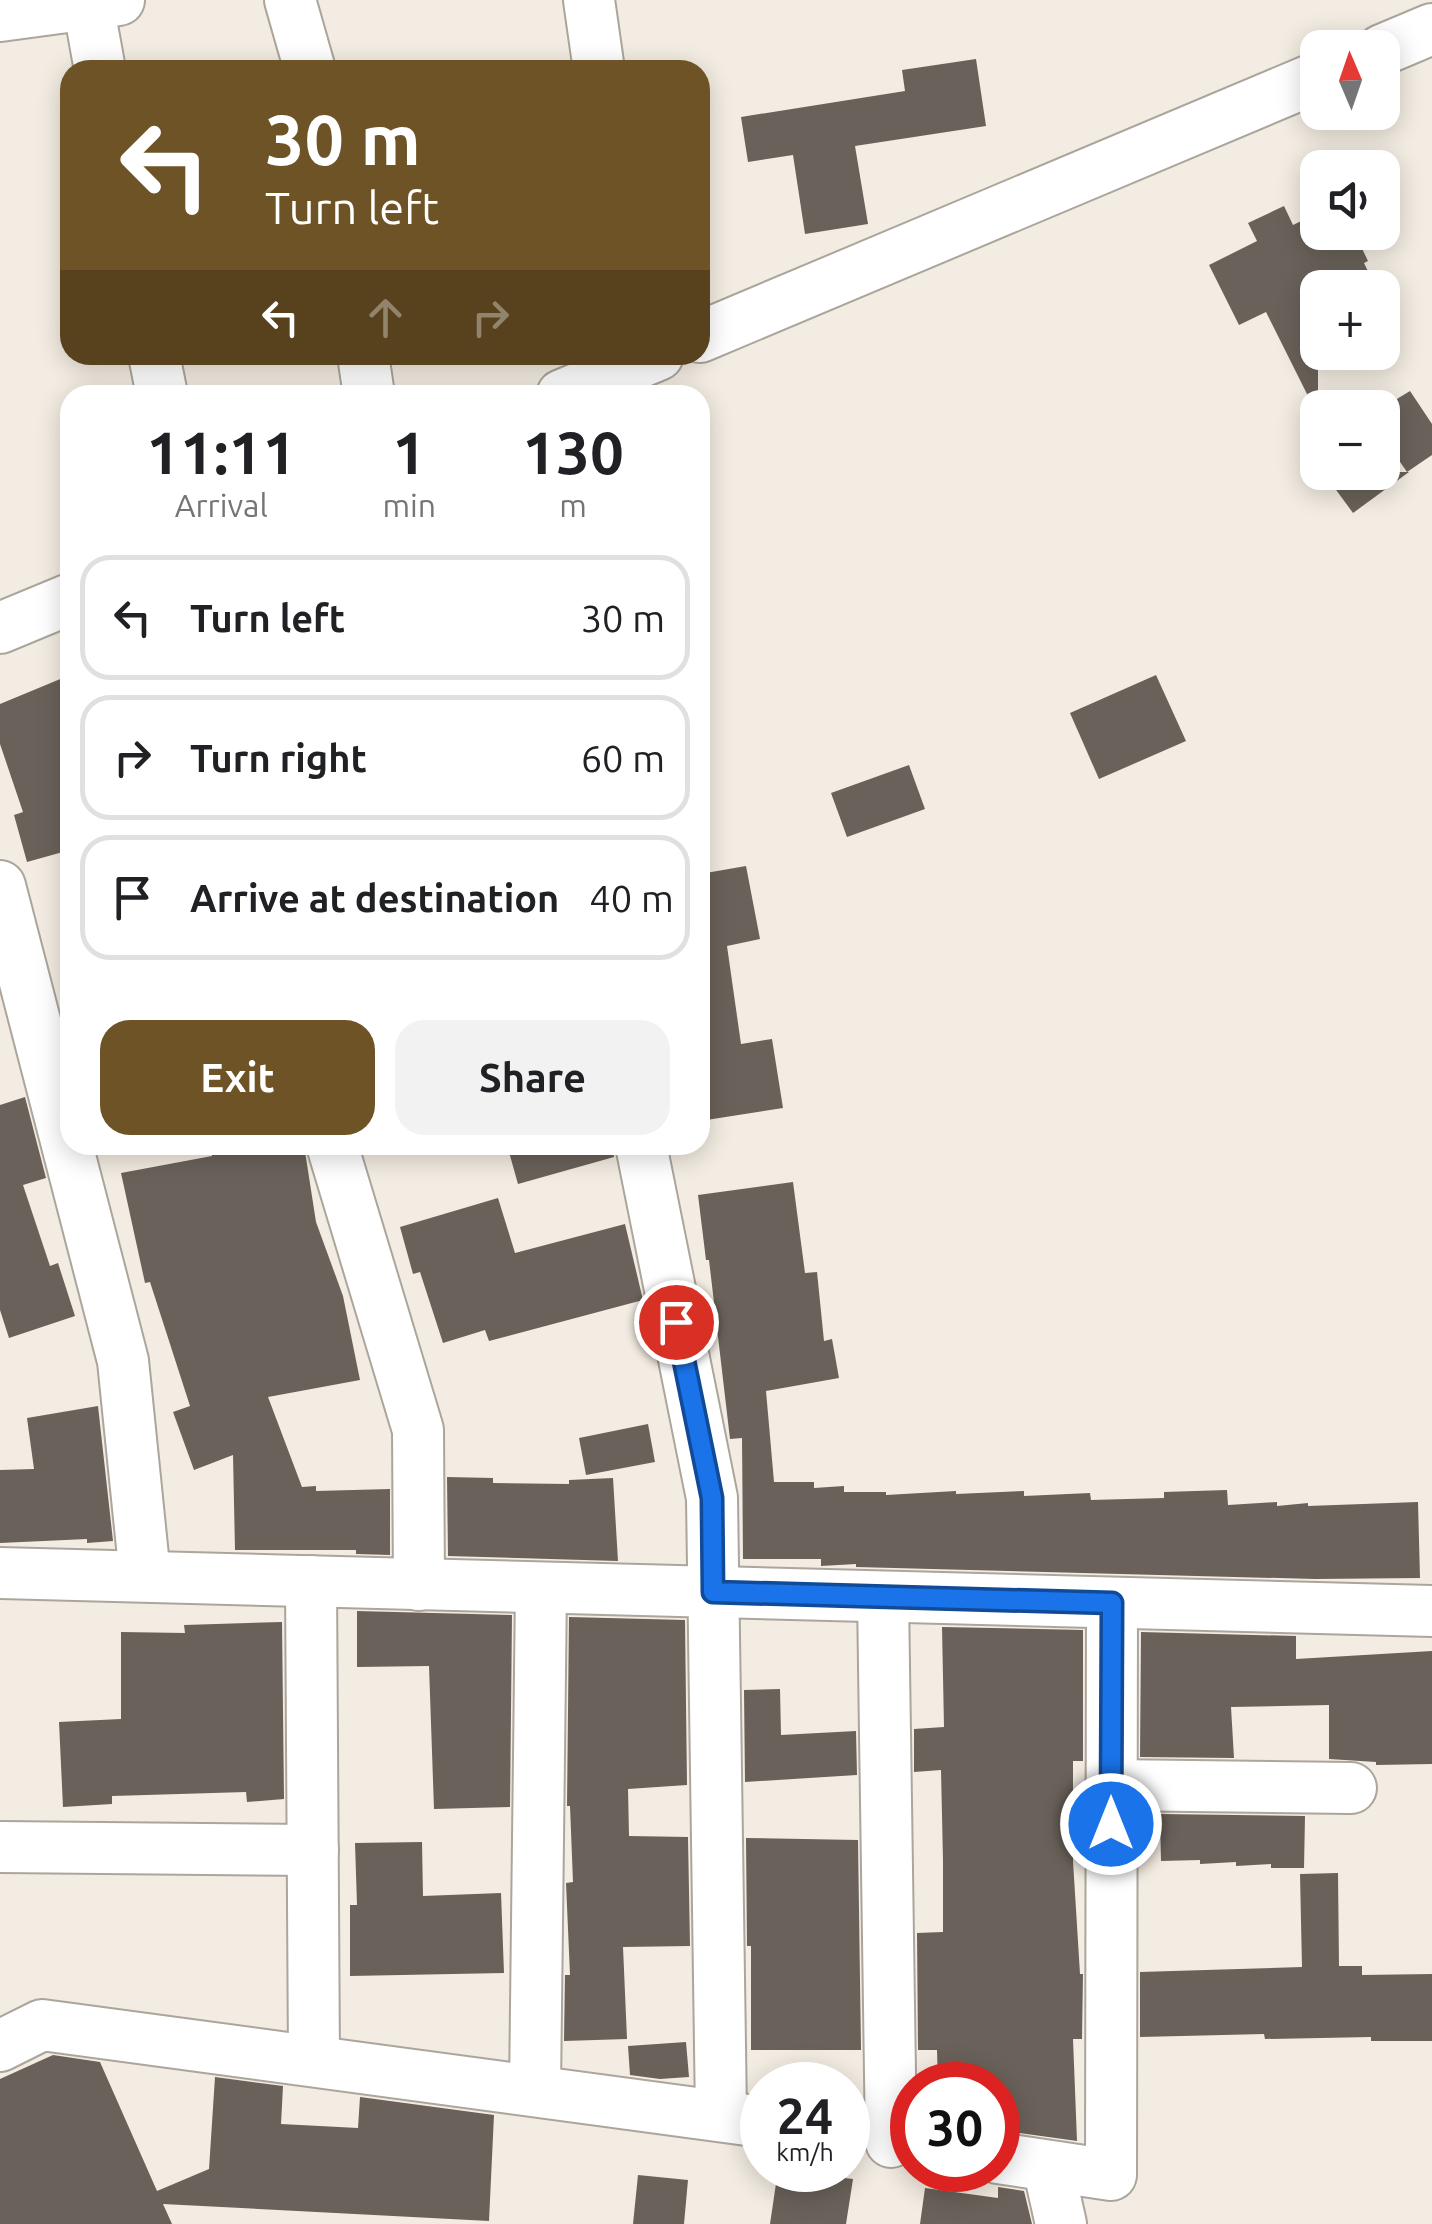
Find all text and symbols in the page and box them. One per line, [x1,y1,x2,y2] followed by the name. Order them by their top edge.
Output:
[1300,30,1400,130] north arrow
[1300,30,1400,490] map controls
[100,100,230,230] icon: left
[265,100,421,178] text: 30 m
[1300,150,1400,250] button: sound
[265,182,439,233] text: Turn left
[1300,270,1400,370] button: +
[253,290,308,345] icon: left
[358,290,413,345] icon: ahead
[463,290,518,345] icon: right
[1300,390,1400,490] button: −
[146,418,296,485] text: 11:11
[392,418,426,485] text: 1
[522,418,624,485] text: 130
[175,487,268,523] text: Arrival
[382,487,436,523] text: min
[559,487,587,523] text: m
[105,590,160,645] icon: left
[190,597,345,639] text: Turn left
[581,597,665,639] text: 30 m
[105,730,160,785] icon: right
[190,737,367,779] text: Turn right
[581,737,665,779] text: 60 m
[105,870,160,925] icon: arrive
[190,877,559,919] text: Arrive at destination
[589,877,674,919] text: 40 m
[100,1020,375,1135] button: Exit
[395,1020,670,1135] button: Share
[634,1280,719,1365] pin
[649,1295,704,1350] icon: arrive
[1059,1772,1163,1876] position arrow
[890,2062,1020,2192] speed limit sign: 30
[777,2087,833,2143] text: 24
[776,2138,834,2166] text: km/h

